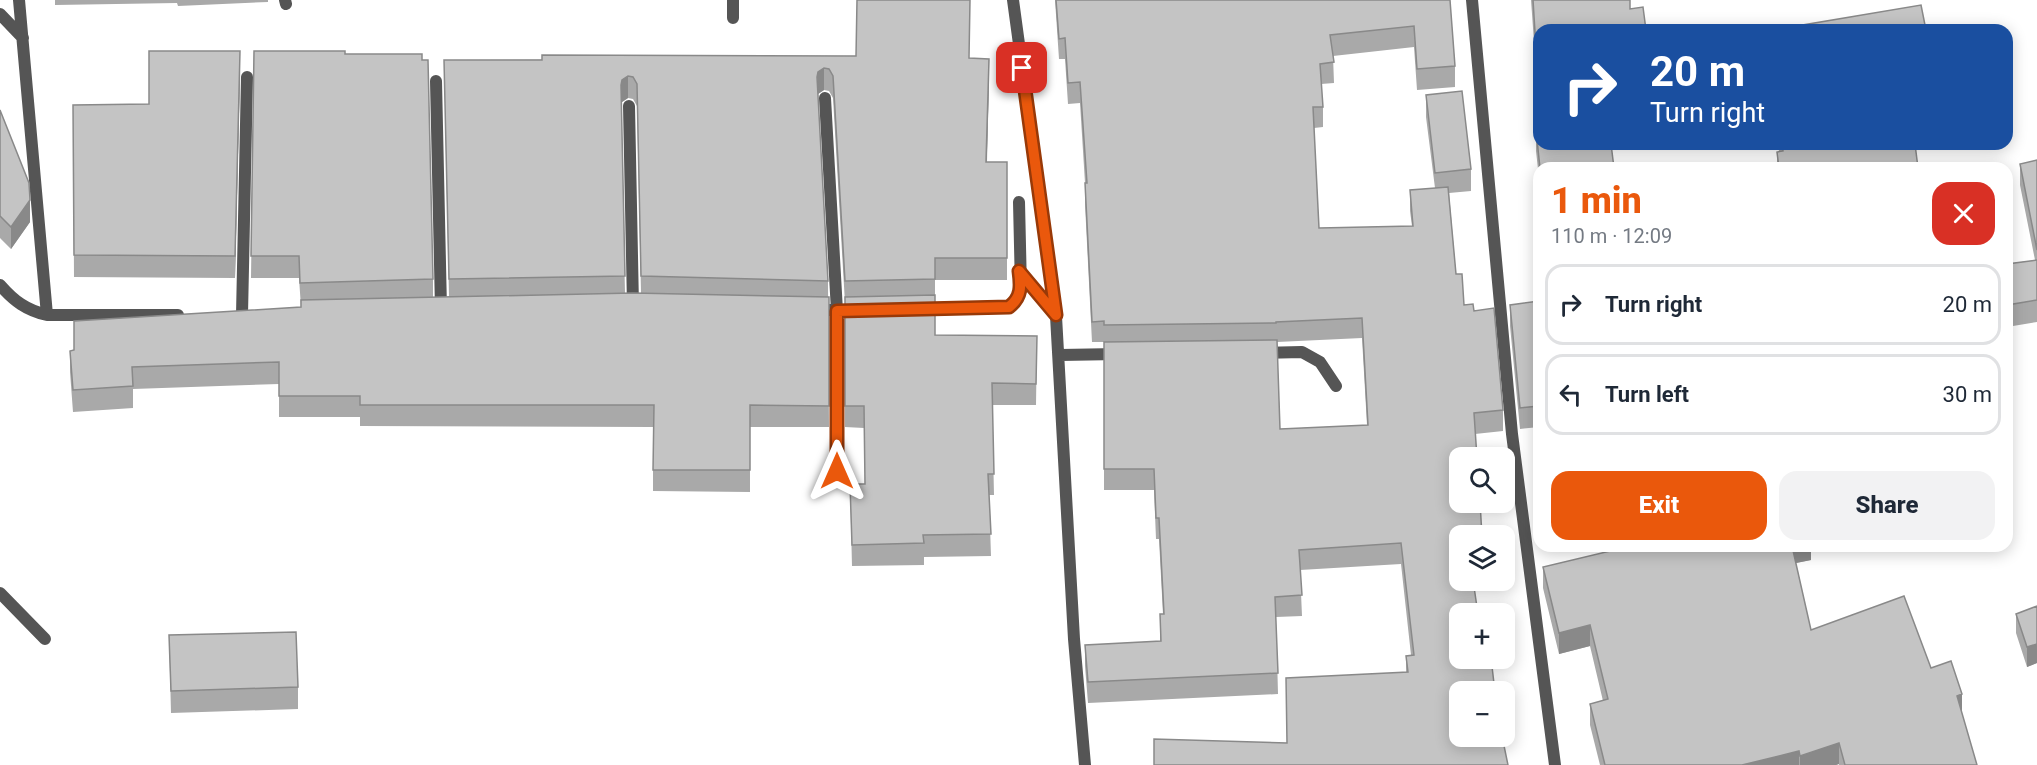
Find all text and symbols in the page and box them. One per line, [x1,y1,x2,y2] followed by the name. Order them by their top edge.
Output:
[996,42,1047,93] pin
[1650,47,1745,96] text: 20 m
[1551,48,1629,126] icon: right
[1005,51,1038,84] icon: arrive
[1650,97,1765,129] text: Turn right
[1551,180,1642,222] text: 1 min
[1932,182,1995,245] button: close
[1551,224,1672,248] text: 110 m · 12:09
[1554,288,1587,321] icon: right
[1605,292,1702,317] text: Turn right
[1943,292,1992,317] text: 20 m
[1554,378,1587,411] icon: left
[1605,382,1689,407] text: Turn left
[1943,382,1992,407] text: 30 m
[805,439,869,503] position arrow
[1449,447,1515,747] map controls
[1449,447,1515,513] button: search
[1551,471,1767,540] button: Exit
[1779,471,1995,540] button: Share
[1449,525,1515,591] button: layers
[1449,603,1515,669] button: +
[1449,681,1515,747] button: −

